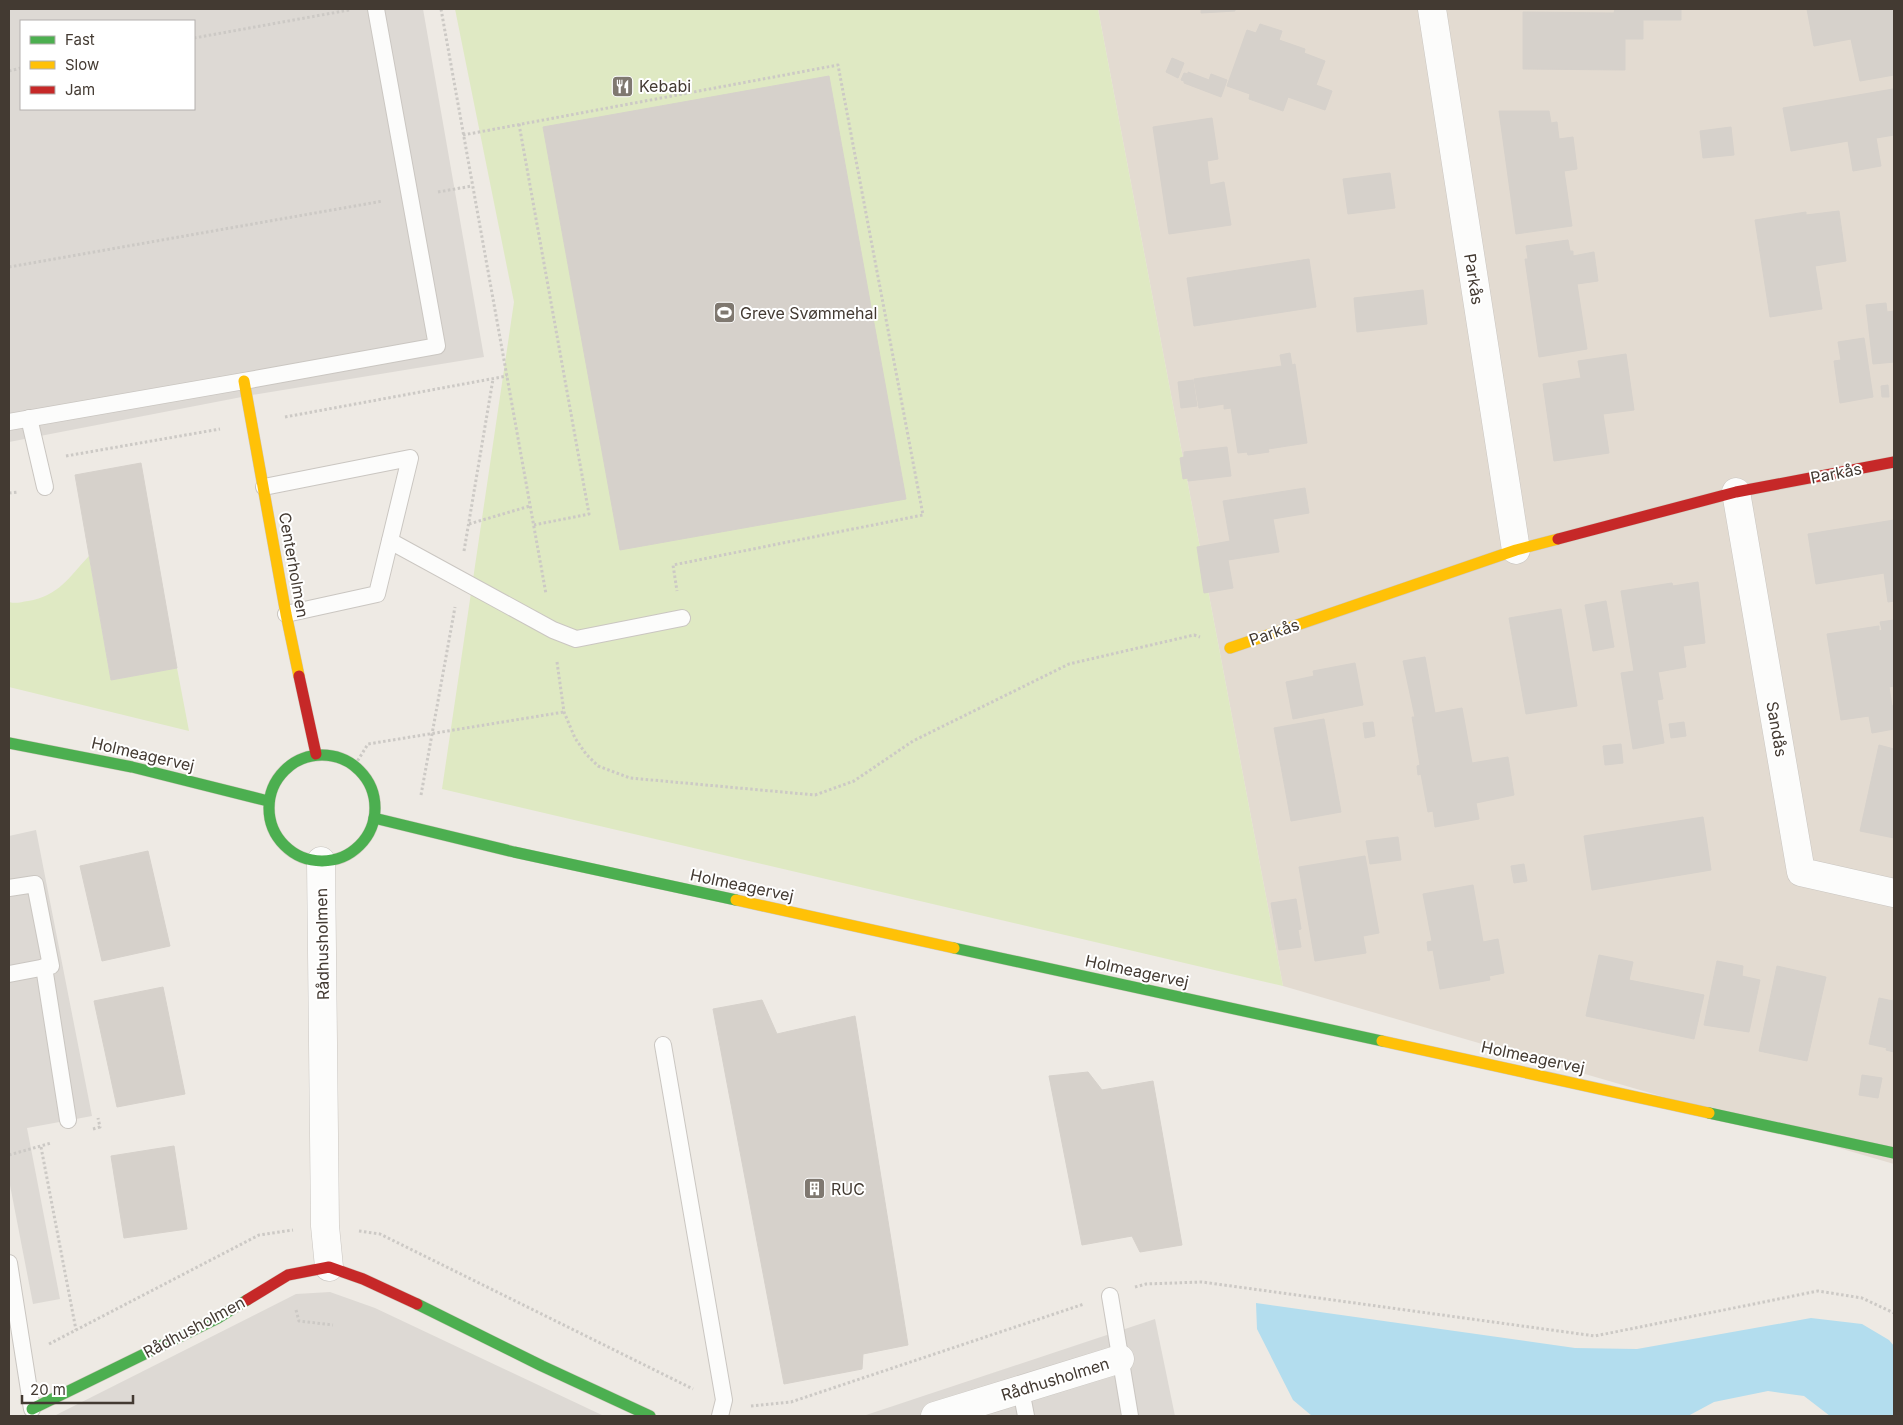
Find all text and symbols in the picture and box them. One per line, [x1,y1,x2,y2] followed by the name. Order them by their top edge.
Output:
[20,20,195,110] legend
[65,30,95,49] text: Fast
[65,55,99,74] text: Slow
[611,74,635,98] restaurant icon: Kebabi
[639,76,691,96] place label: Kebabi
[65,80,95,99] text: Jam
[1460,252,1488,306] street label: Parkås
[712,301,736,325] sports icon: Greve Svømmehal
[740,303,877,323] place label: Greve Svømmehal
[1809,458,1863,488] street label: Parkås
[275,511,313,619] street label: Centerholmen
[1246,614,1302,650] street label: Parkås
[1762,700,1792,758] street label: Sandås
[90,732,196,776] street label: Holmeagervej
[688,864,796,906] street label: Holmeagervej
[311,888,333,1000] street label: Rådhusholmen
[1083,950,1191,992] street label: Holmeagervej
[1479,1036,1587,1078] street label: Holmeagervej
[803,1177,827,1201] building icon: RUC
[831,1179,865,1199] place label: RUC
[140,1292,248,1362] street label: Rådhusholmen
[998,1353,1112,1405] street label: Rådhusholmen
[22,1372,134,1404] scale bar
[30,1380,66,1399] text: 20 m

